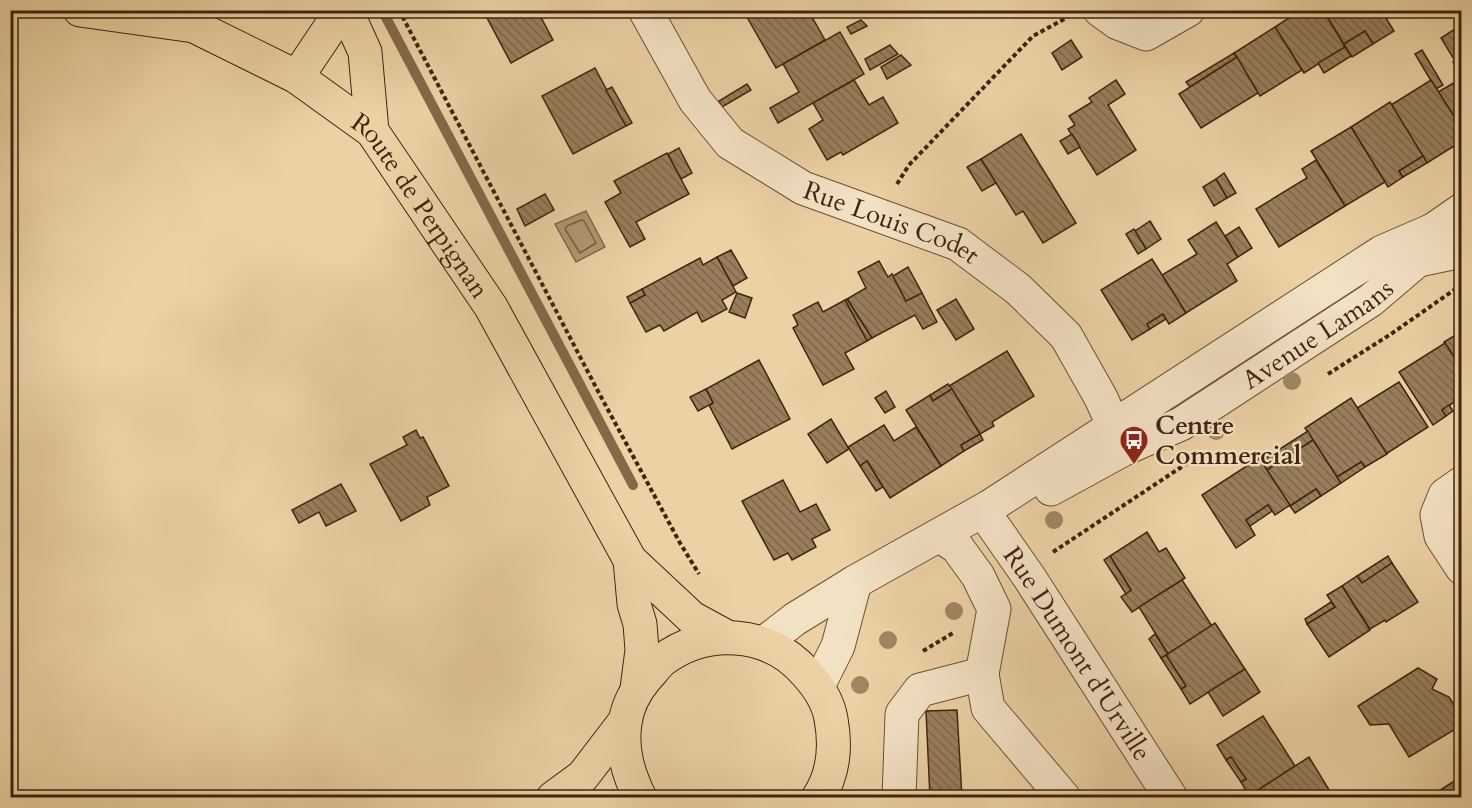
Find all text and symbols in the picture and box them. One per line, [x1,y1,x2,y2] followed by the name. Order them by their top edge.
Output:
[344,105,497,305] street label: Route de Perpignan
[799,173,987,272] street label: Rue Louis Codet
[1235,271,1401,398] street label: Avenue Lamans
[1155,408,1302,473] place label: Centre Commercial
[1118,424,1150,466] bus stop icon: Centre Commercial
[995,540,1159,767] street label: Rue Dumont d'Urville

